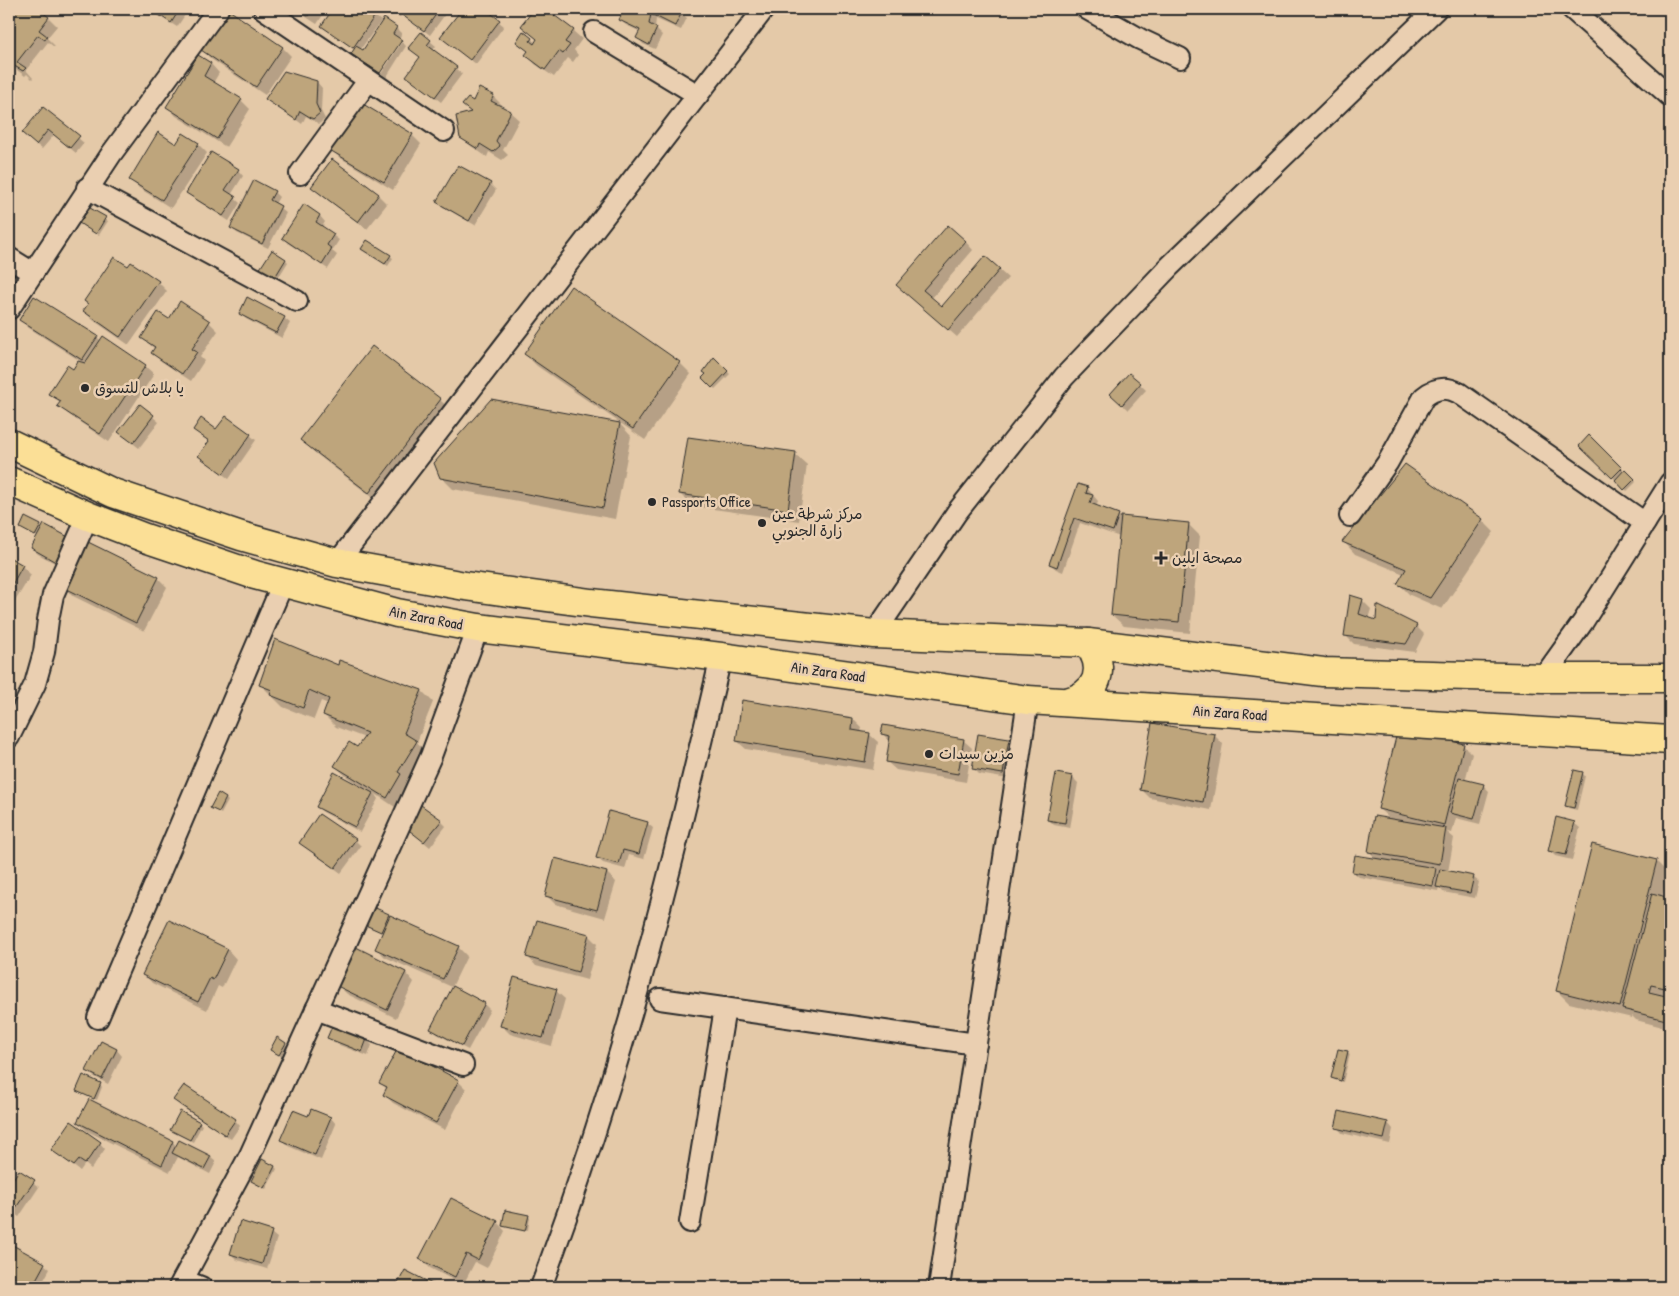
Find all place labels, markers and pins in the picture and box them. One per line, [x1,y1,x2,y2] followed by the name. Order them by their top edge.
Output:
[95,377,184,398] place label: يا بلاش للتسوق
[79,382,91,394] marker: يا بلاش للتسوق
[662,491,751,512] place label: Passports Office
[646,496,658,508] marker: Passports Office
[772,503,862,544] place label: مركز شرطة عين زارة الجنوبي
[756,517,768,529] marker: مركز شرطة عين زارة الجنوبي
[1172,547,1243,568] place label: مصحة ايلين
[1154,551,1168,565] marker: مصحة ايلين
[939,743,1014,764] place label: مزين سيدات
[923,748,935,760] marker: مزين سيدات

